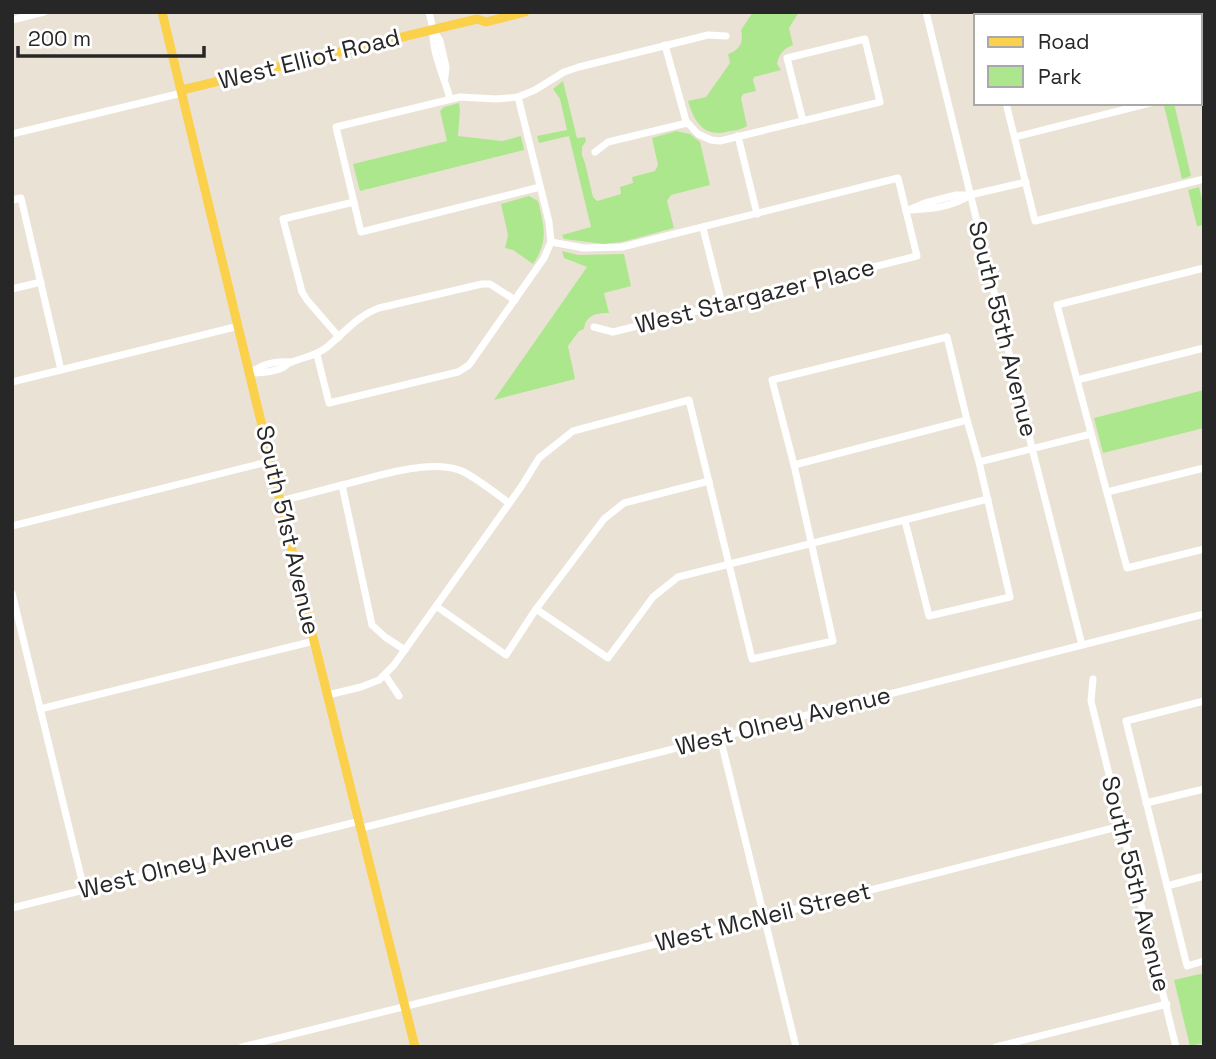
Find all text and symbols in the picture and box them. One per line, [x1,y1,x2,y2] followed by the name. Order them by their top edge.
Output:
[18,14,203,58] scale bar
[974,14,1202,105] legend
[215,21,403,96] street label: West Elliot Road
[28,25,91,52] text: 200 m
[1038,28,1090,55] text: Road
[1038,63,1082,90] text: Park
[962,218,1045,440] street label: South 55th Avenue
[632,251,878,340] street label: West Stargazer Place
[249,422,328,638] street label: South 51st Avenue
[672,679,894,762] street label: West Olney Avenue
[1095,773,1178,995] street label: South 55th Avenue
[75,822,297,905] street label: West Olney Avenue
[652,875,874,958] street label: West McNeil Street

